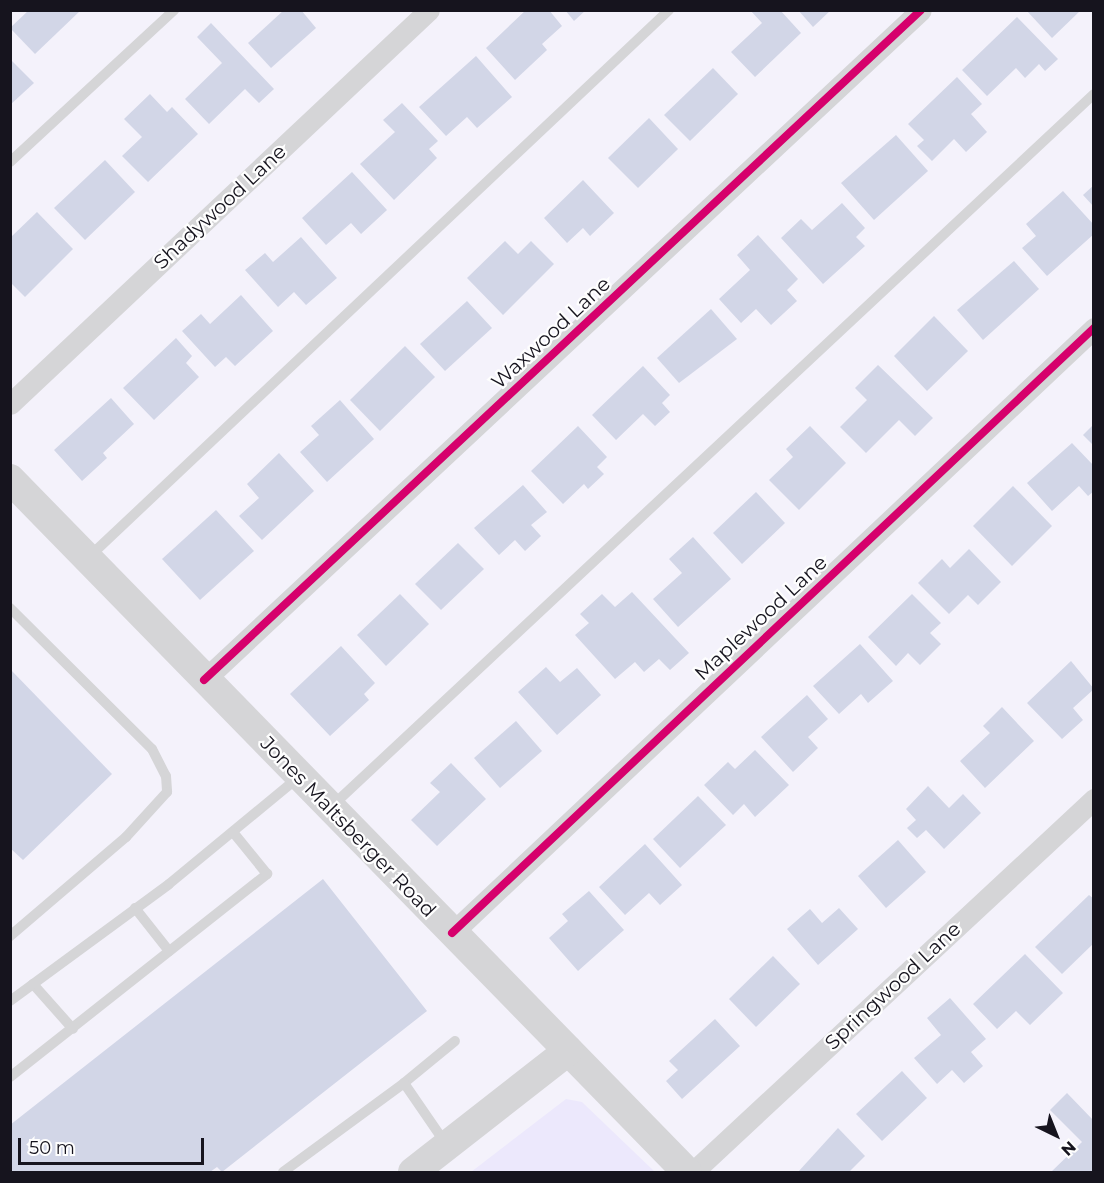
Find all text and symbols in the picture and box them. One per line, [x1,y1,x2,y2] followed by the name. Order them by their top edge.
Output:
[149,140,291,274] street label: Shadywood Lane
[487,272,615,394] street label: Waxwood Lane
[690,551,832,685] street label: Maplewood Lane
[255,732,441,922] street label: Jones Maltsberger Road
[820,917,966,1055] street label: Springwood Lane
[1026,1105,1086,1165] north arrow
[21,1126,207,1164] scale bar
[29,1137,75,1159] text: 50 m
[1057,1137,1080,1160] text: N

